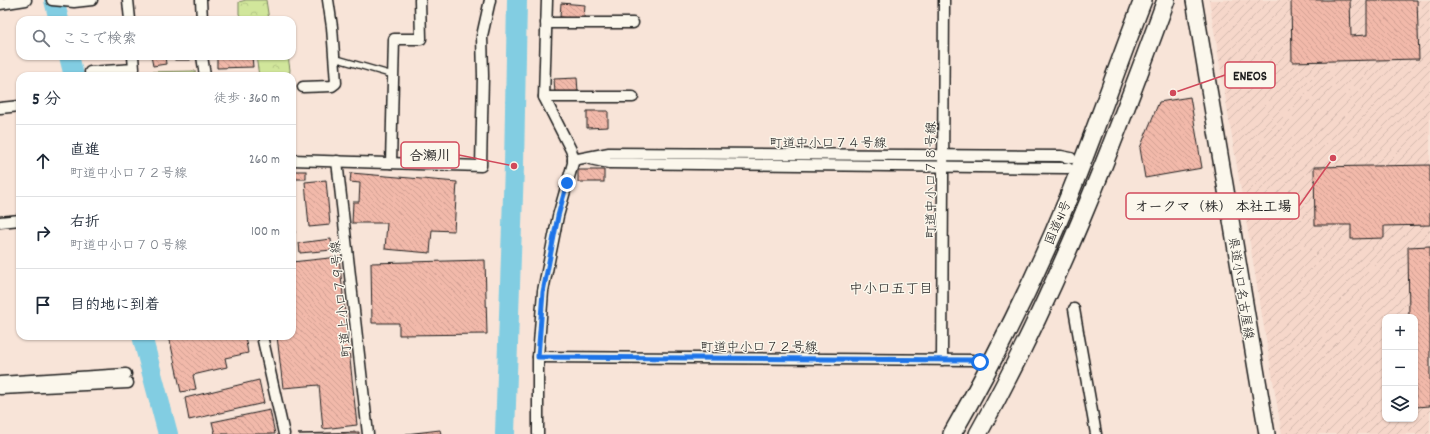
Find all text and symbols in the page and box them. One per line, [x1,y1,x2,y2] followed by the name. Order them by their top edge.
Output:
[16,16,296,60] search box
[30,27,52,49] icon: search
[62,29,137,51] text: ここで検索
[1225,62,1275,88] callout: ENEOS
[1233,67,1267,87] text: ENEOS
[32,89,61,113] text: 5 分
[214,90,280,109] text: 徒歩 · 360 m
[923,121,942,239] street label: 町道中小口７８号線
[769,135,887,154] street label: 町道中小口７４号線
[70,140,100,162] text: 直進
[401,142,459,168] callout: 合瀬川
[409,147,451,167] text: 合瀬川
[32,150,54,172] icon: ahead
[249,151,280,170] text: 260 m
[70,165,187,184] text: 町道中小口７２号線
[558,174,576,192] route end
[1126,193,1299,219] callout: オークマ（株） 本社工場
[1041,198,1077,248] street label: 国道41号
[1134,198,1292,218] text: オークマ（株） 本社工場
[70,212,100,234] text: 右折
[32,222,54,244] icon: right
[251,223,280,242] text: 100 m
[1222,236,1257,342] street label: 県道小口名古屋線
[70,237,187,256] text: 町道中小口７０号線
[327,239,358,358] street label: 町道上小口７９号線
[849,280,933,300] district label: 中小口五丁目
[32,294,54,316] icon: arrive
[70,295,160,317] text: 目的地に到着
[1382,314,1418,422] map controls
[1382,314,1418,350] button: +
[700,339,818,358] street label: 町道中小口７２号線
[1382,350,1418,386] button: −
[971,353,989,371] route start
[1382,386,1418,422] button: layers

